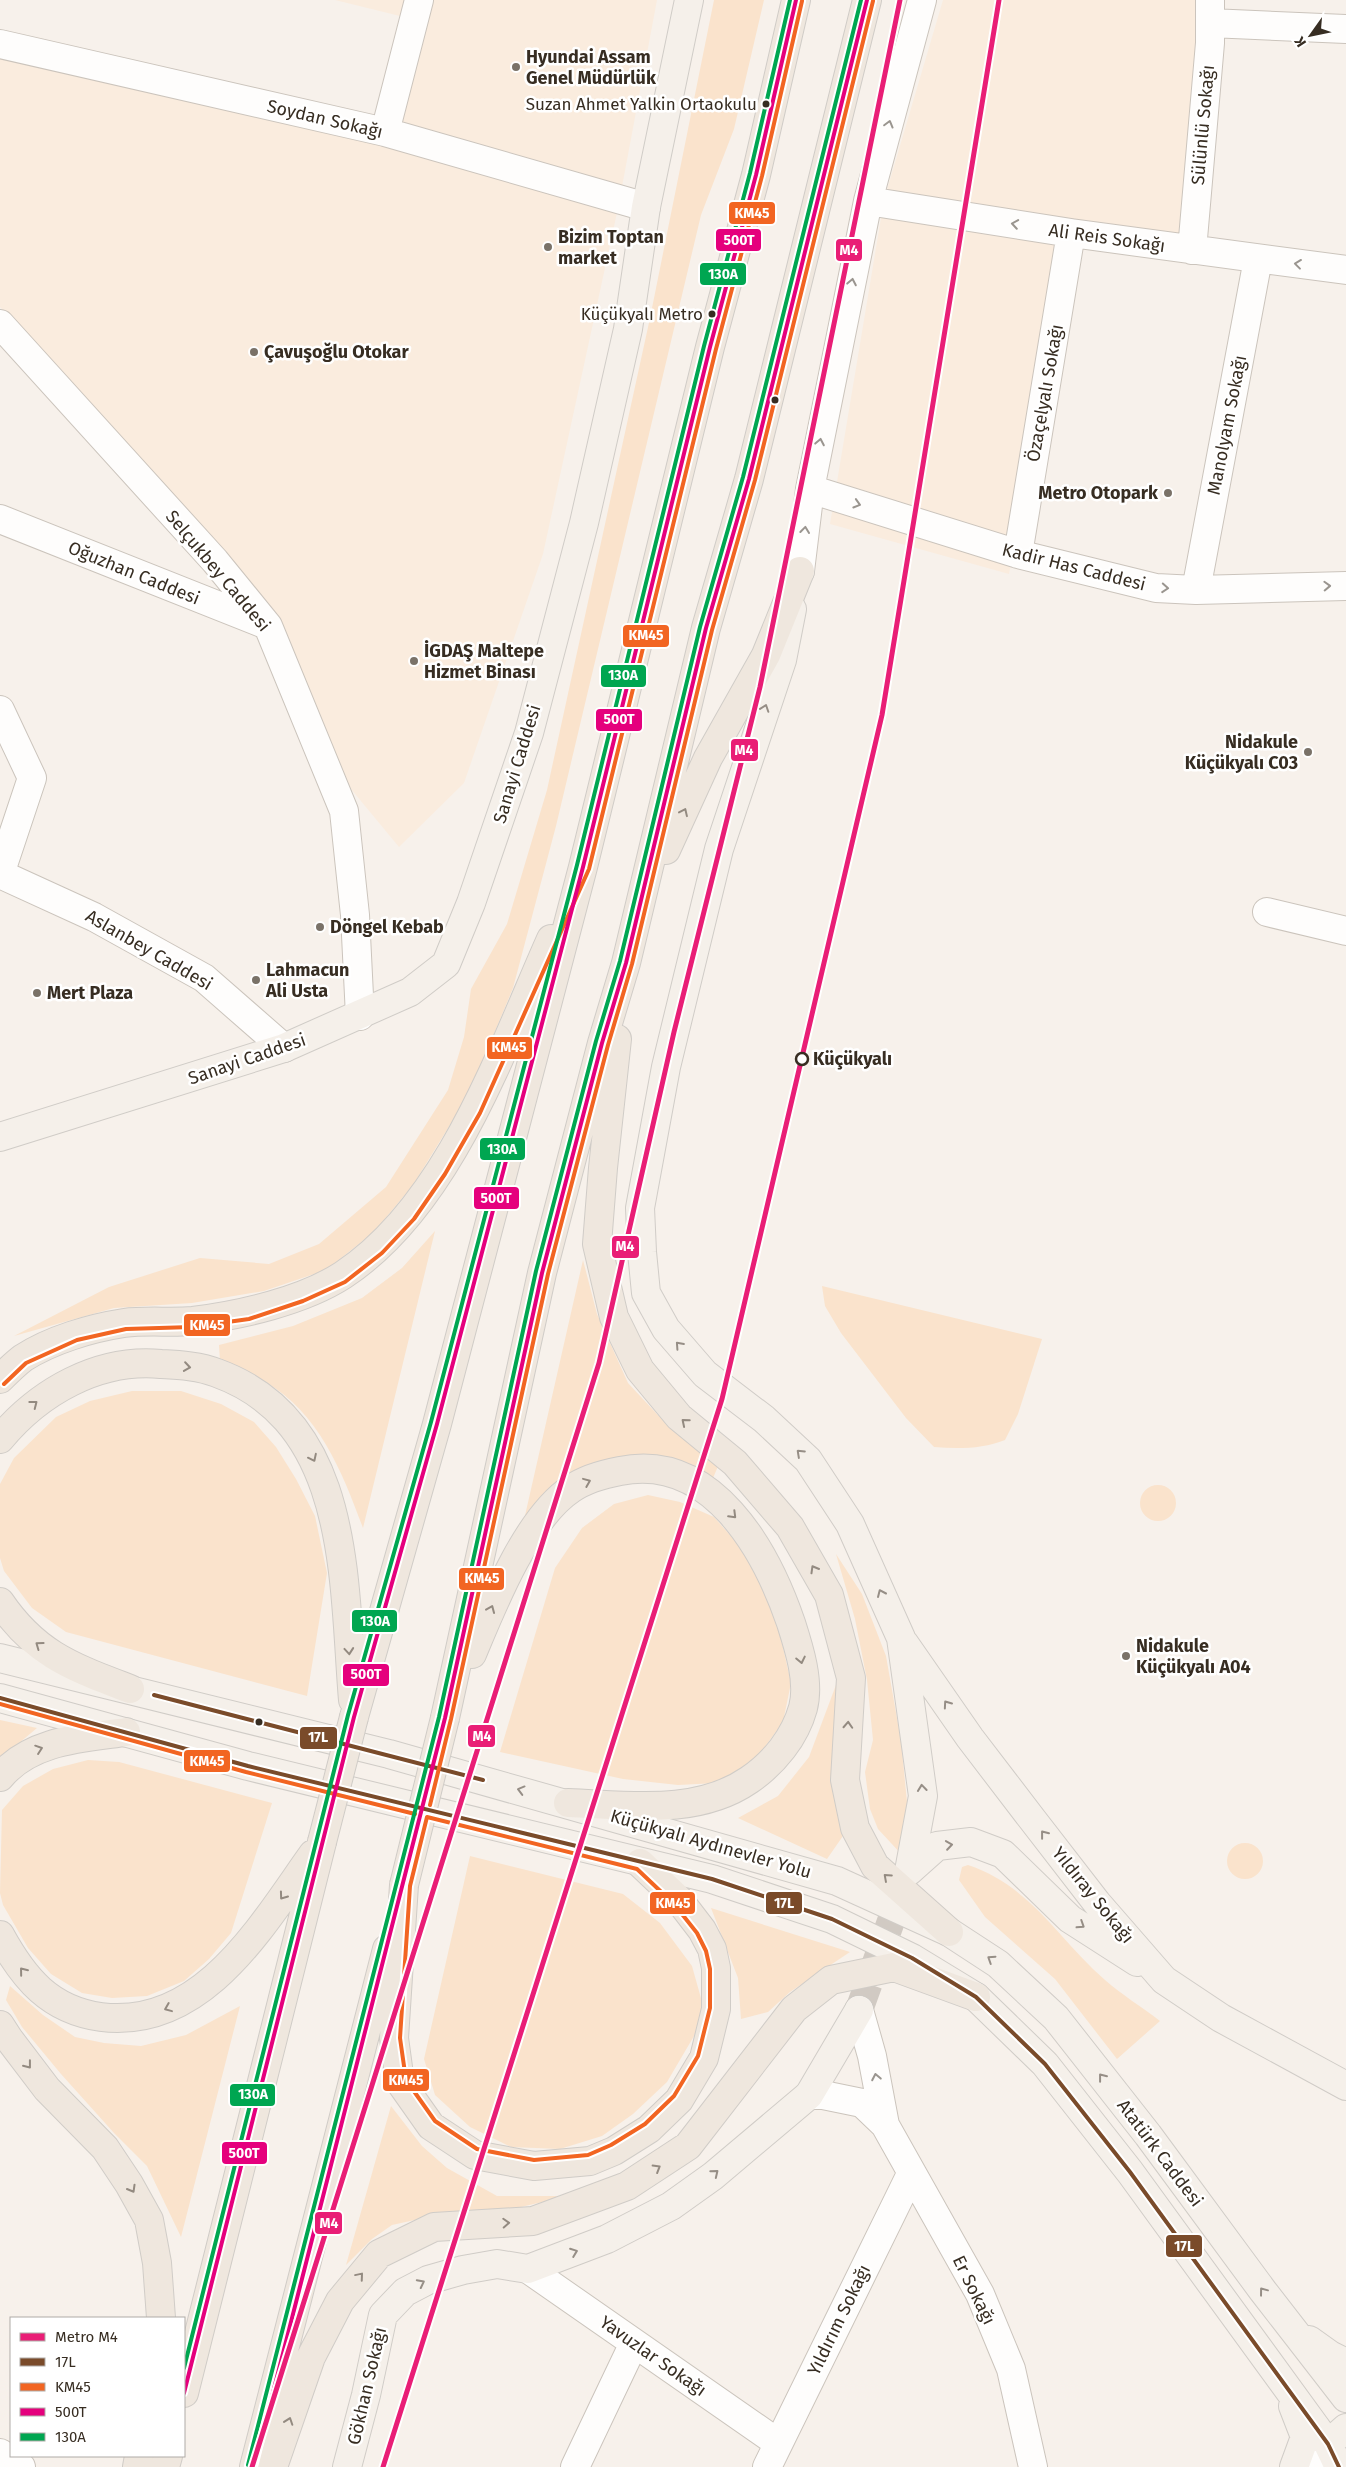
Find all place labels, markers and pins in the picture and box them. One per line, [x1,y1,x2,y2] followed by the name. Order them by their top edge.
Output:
[526,46,657,89] place label: Hyundai Assam Genel Müdürlük
[510,61,522,73] marker: Hyundai Assam Genel Müdürlük
[526,94,757,115] place label: Suzan Ahmet Yalkin Ortaokulu
[761,99,771,109] marker: Suzan Ahmet Yalkin Ortaokulu
[558,226,664,269] place label: Bizim Toptan market
[542,241,554,253] marker: Bizim Toptan market
[581,304,703,325] place label: Küçükyalı Metro
[707,309,717,319] marker: Küçükyalı Metro
[264,341,409,363] place label: Çavuşoğlu Otokar
[248,346,260,358] marker: Çavuşoğlu Otokar
[770,395,780,405] unlabelled marker
[1038,482,1159,504] place label: Metro Otopark
[1162,487,1174,499] marker: Metro Otopark
[424,640,544,683] place label: İGDAŞ Maltepe Hizmet Binası
[408,655,420,667] marker: İGDAŞ Maltepe Hizmet Binası
[1185,731,1298,774] place label: Nidakule Küçükyalı C03
[1302,746,1314,758] marker: Nidakule Küçükyalı C03
[330,916,444,938] place label: Döngel Kebab
[314,921,326,933] marker: Döngel Kebab
[265,959,350,1002] place label: Lahmacun Ali Usta
[250,974,262,986] marker: Lahmacun Ali Usta
[47,982,133,1004] place label: Mert Plaza
[31,987,43,999] marker: Mert Plaza
[813,1048,892,1070] place label: Küçükyalı
[795,1052,809,1066] marker: Küçükyalı
[1136,1635,1251,1678] place label: Nidakule Küçükyalı A04
[1120,1650,1132,1662] marker: Nidakule Küçükyalı A04
[254,1717,264,1727] unlabelled marker

